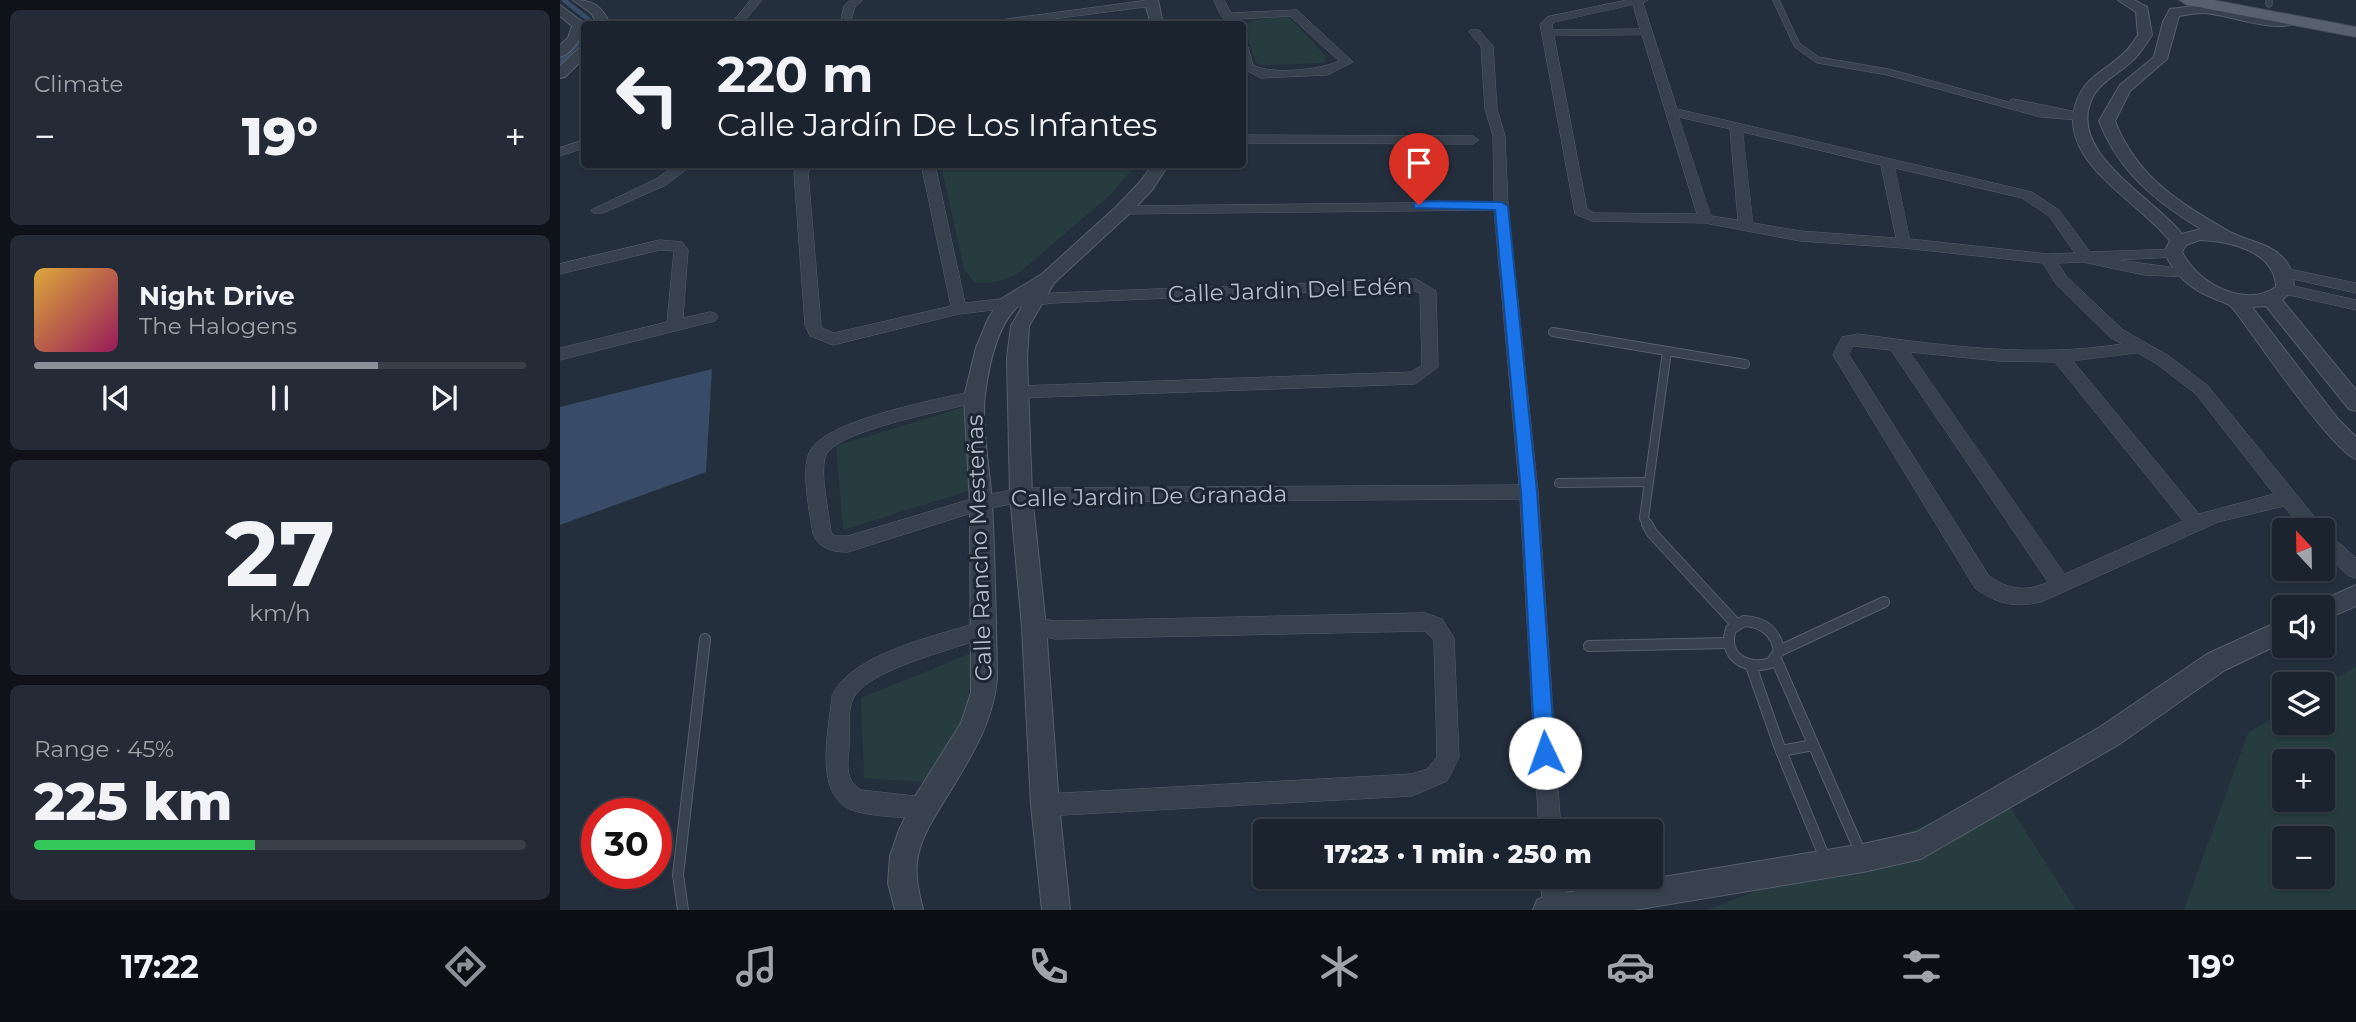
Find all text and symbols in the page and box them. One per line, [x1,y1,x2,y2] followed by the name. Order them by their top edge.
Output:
[717,45,873,104] text: 220 m
[602,49,693,140] icon: left
[34,70,123,98] text: Climate
[242,105,318,168] text: 19°
[717,105,1157,144] text: Calle Jardín De Los Infantes
[34,113,56,160] text: −
[504,113,526,160] text: +
[1389,133,1449,205] pin
[1400,144,1438,182] icon: arrive
[1167,272,1413,308] street label: Calle Jardin Del Edén
[139,280,295,312] text: Night Drive
[139,312,297,340] text: The Halogens
[97,379,135,417] icon: previous
[261,379,299,417] icon: pause
[425,379,463,417] icon: next
[960,414,998,682] street label: Calle Rancho Mesteñas
[1011,480,1287,512] street label: Calle Jardin De Granada
[225,498,335,609] text: 27
[2272,518,2334,581] north arrow
[2272,518,2335,889] map controls
[2272,595,2335,658] button: sound
[249,599,311,627] text: km/h
[2272,672,2335,735] button: layers
[1508,716,1582,790] position arrow
[34,735,174,763] text: Range · 45%
[2272,749,2335,812] button: +
[34,770,232,833] text: 225 km
[581,798,672,889] speed limit sign: 30
[2272,826,2335,889] button: −
[1324,838,1592,870] text: 17:23 · 1 min · 250 m
[441,942,490,991] icon: directions
[732,942,781,991] icon: music
[1024,942,1073,991] icon: phone
[1315,942,1364,991] icon: climate
[1606,942,1655,991] icon: car
[1897,942,1946,991] icon: filters
[121,947,199,986] text: 17:22
[2189,947,2235,986] text: 19°

